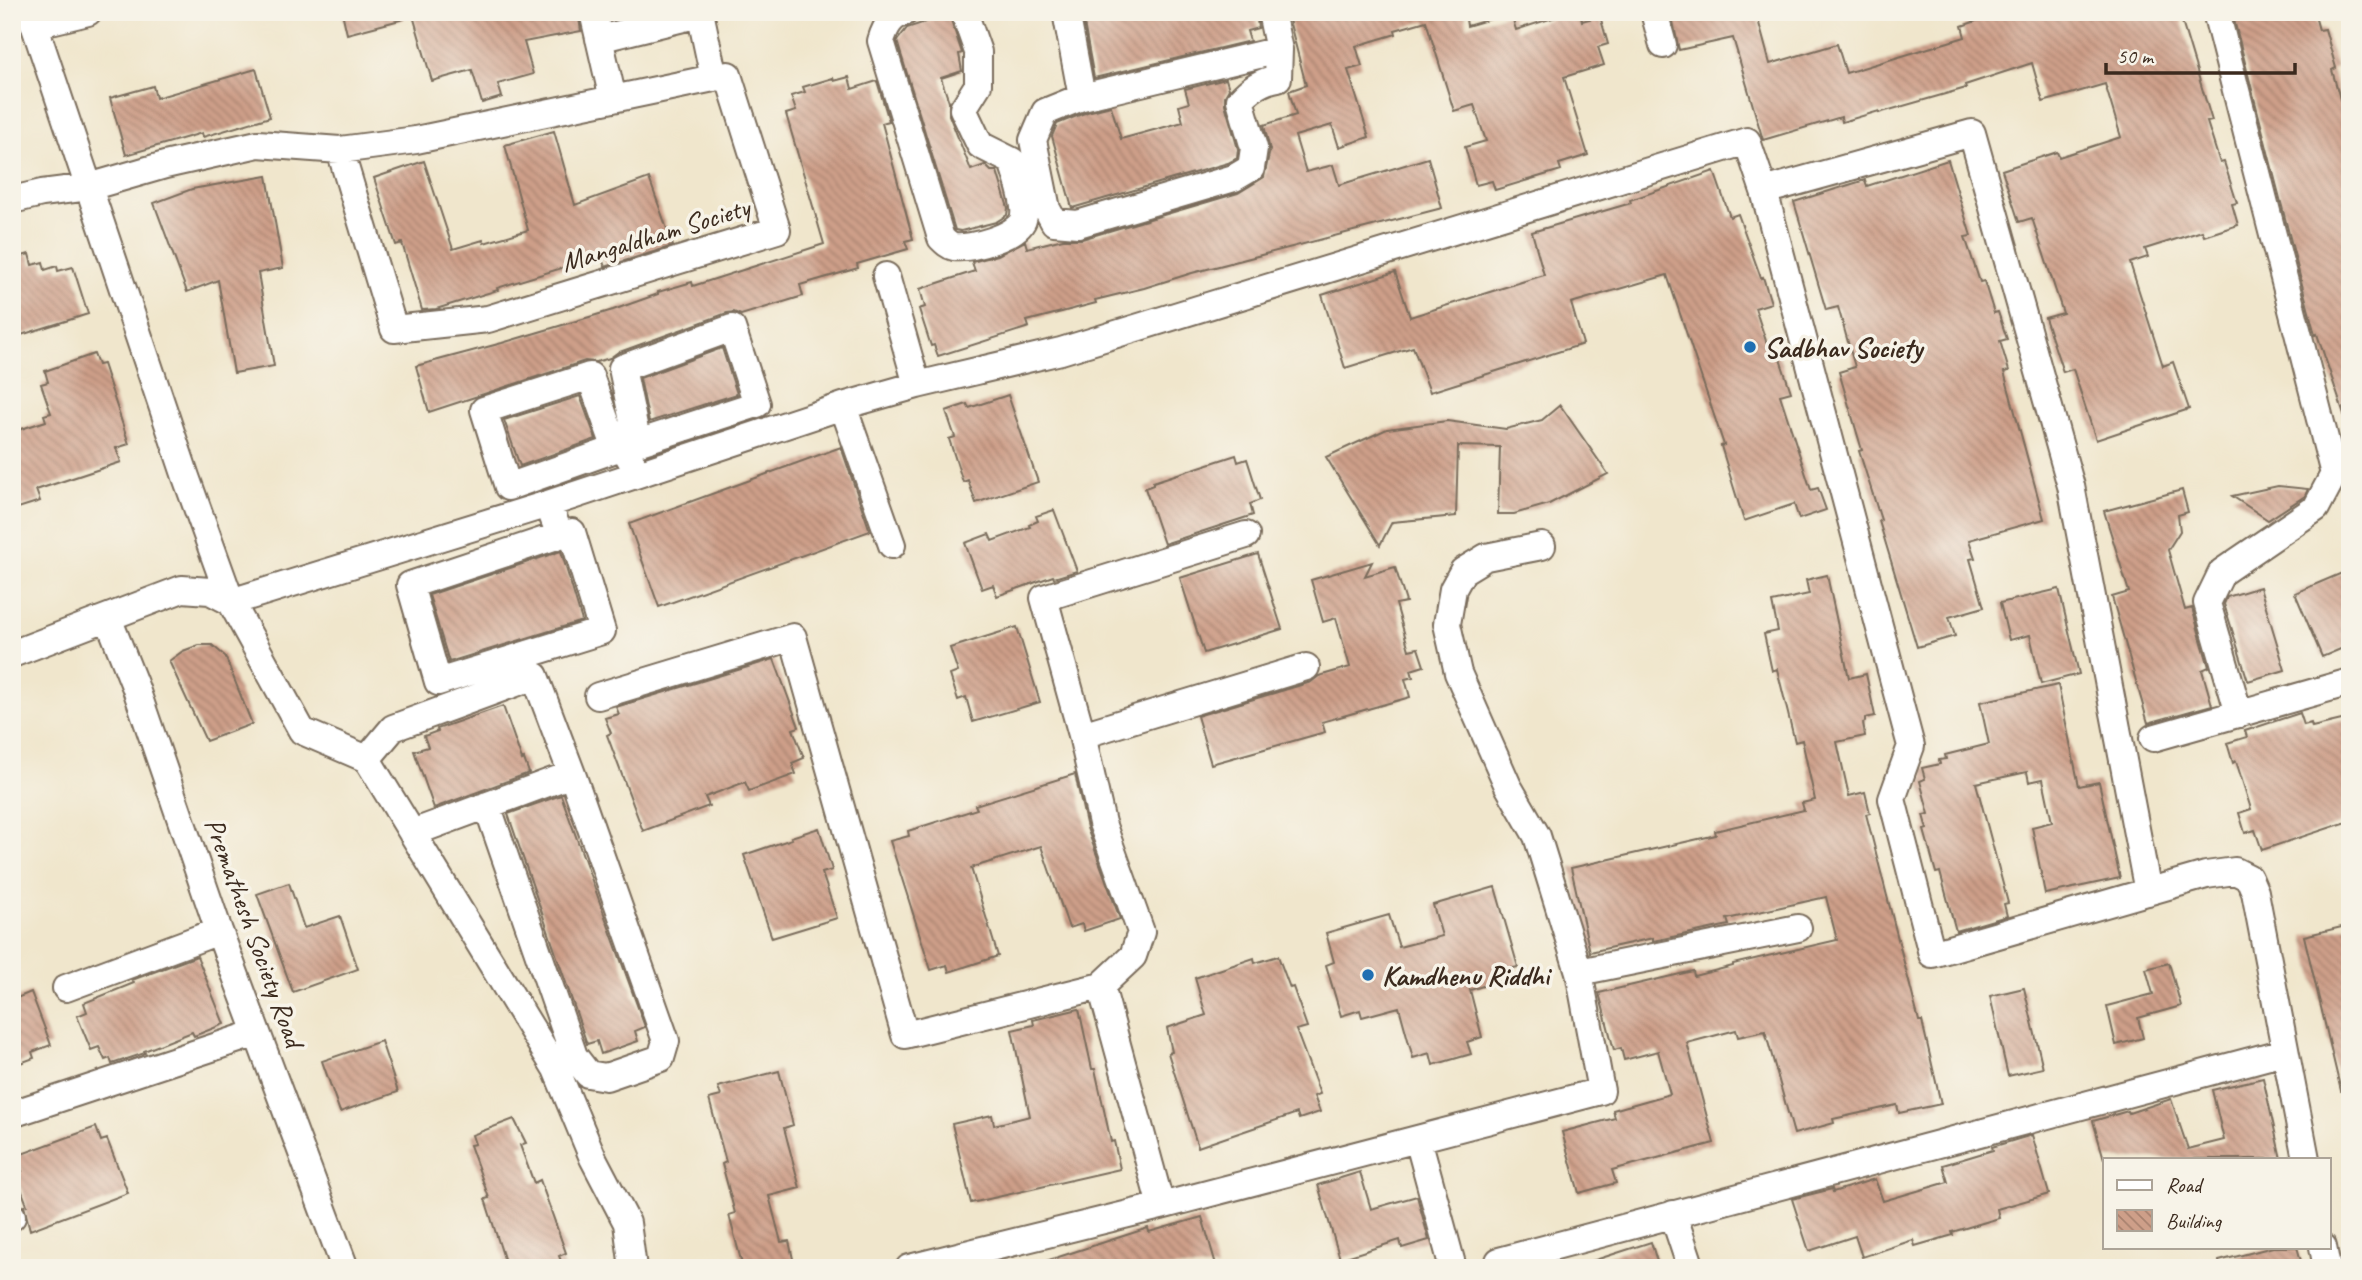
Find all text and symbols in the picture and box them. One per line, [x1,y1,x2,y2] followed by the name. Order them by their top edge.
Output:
[2106,32,2296,76] scale bar
[2117,43,2155,69] text: 50 m
[557,189,756,280] street label: Mangaldham Society
[1764,330,1924,365] place label: Sadbhav Society
[1742,339,1758,355] marker: Sadbhav Society
[197,813,314,1055] street label: Premathesh Society Road
[1382,958,1553,993] place label: Kamdhenu Riddhi
[1360,967,1376,983] marker: Kamdhenu Riddhi
[2103,1158,2330,1248] legend
[2166,1172,2205,1198] text: Road
[2166,1208,2223,1234] text: Building

